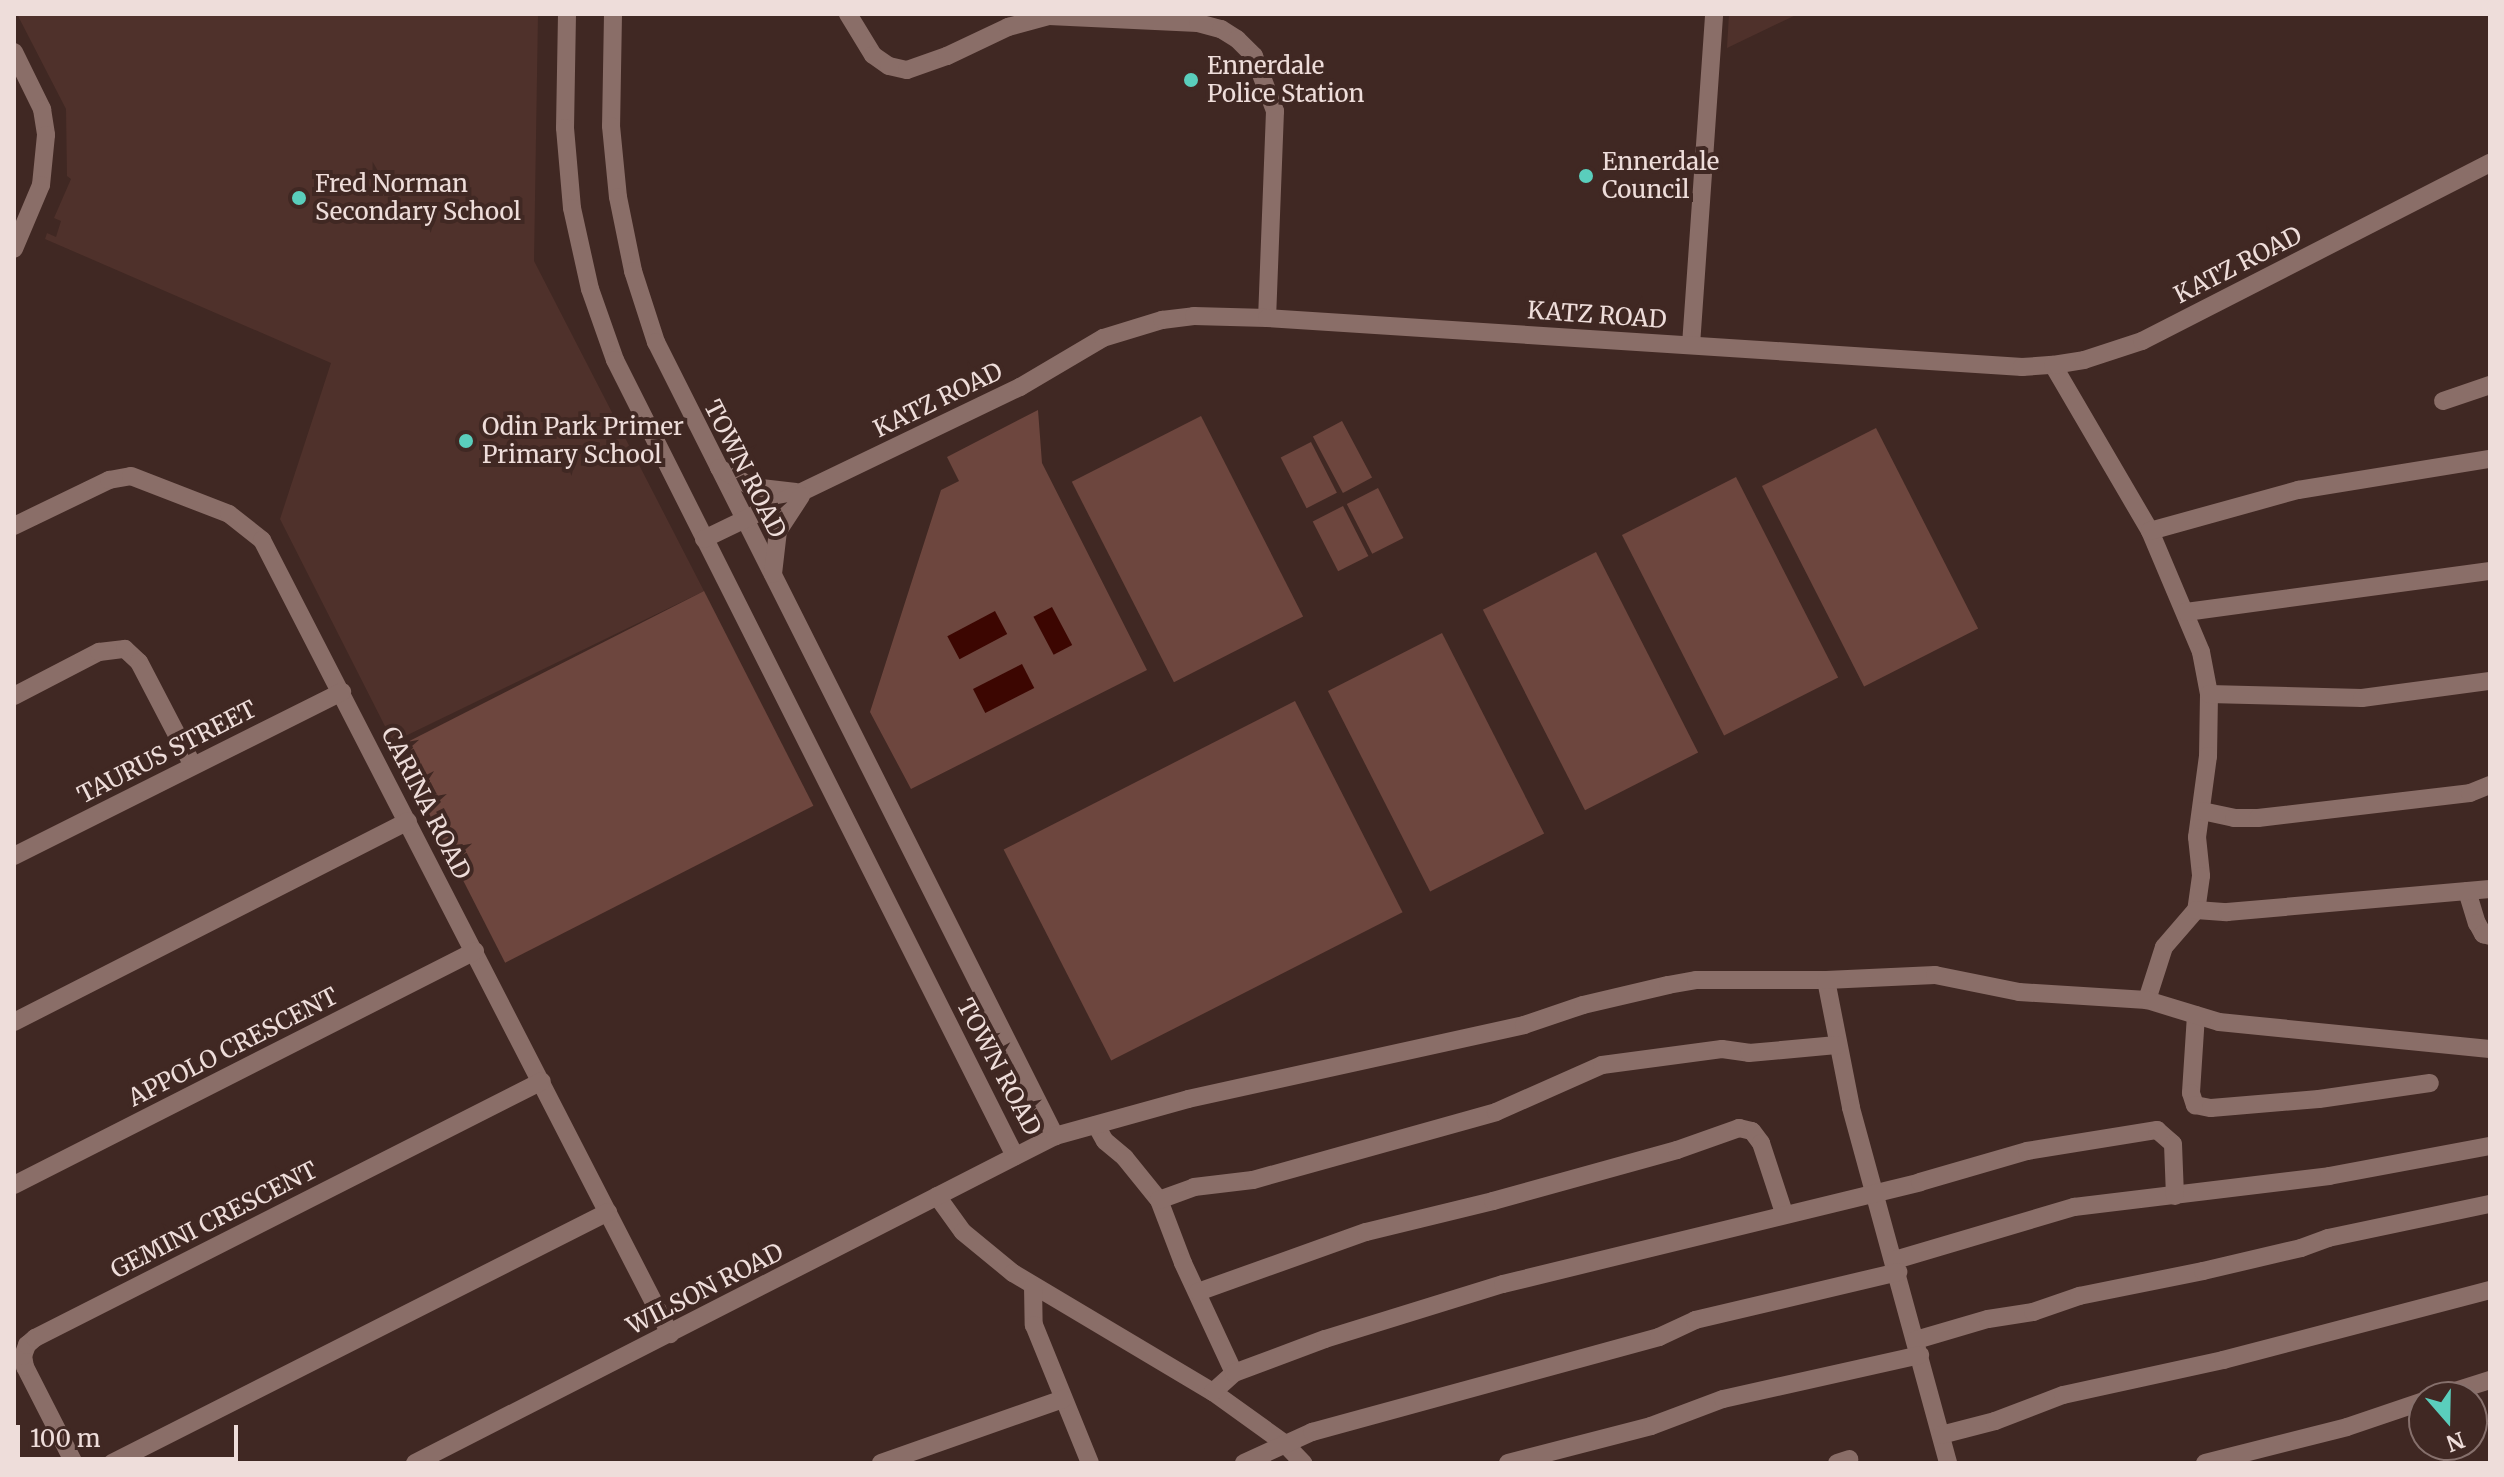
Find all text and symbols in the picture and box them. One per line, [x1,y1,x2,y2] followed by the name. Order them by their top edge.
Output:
[1207,52,1364,108] place label: Ennerdale Police Station
[1182,71,1200,89] marker: Ennerdale Police Station
[1602,148,1719,204] place label: Ennerdale Council
[1577,167,1595,185] marker: Ennerdale Council
[315,170,521,226] place label: Fred Norman Secondary School
[290,189,308,207] marker: Fred Norman Secondary School
[2169,220,2307,310] street label: KATZ ROAD
[1526,296,1668,334] street label: KATZ ROAD
[869,356,1007,444] street label: KATZ ROAD
[698,395,792,543] street label: TOWN ROAD
[482,413,684,469] place label: Odin Park Primer Primary School
[457,432,475,450] marker: Odin Park Primer Primary School
[73,695,261,809] street label: TAURUS STREET
[375,722,477,884] street label: CARINA ROAD
[123,982,343,1112] street label: APPOLO CRESCENT
[951,994,1047,1140] street label: TOWN ROAD
[106,1155,322,1285] street label: GEMINI CRESCENT
[622,1237,788,1341] street label: WILSON ROAD
[2408,1381,2488,1461] north arrow
[20,1409,242,1459] scale bar
[30,1423,100,1454] text: 100 m
[2443,1426,2468,1458] text: N

